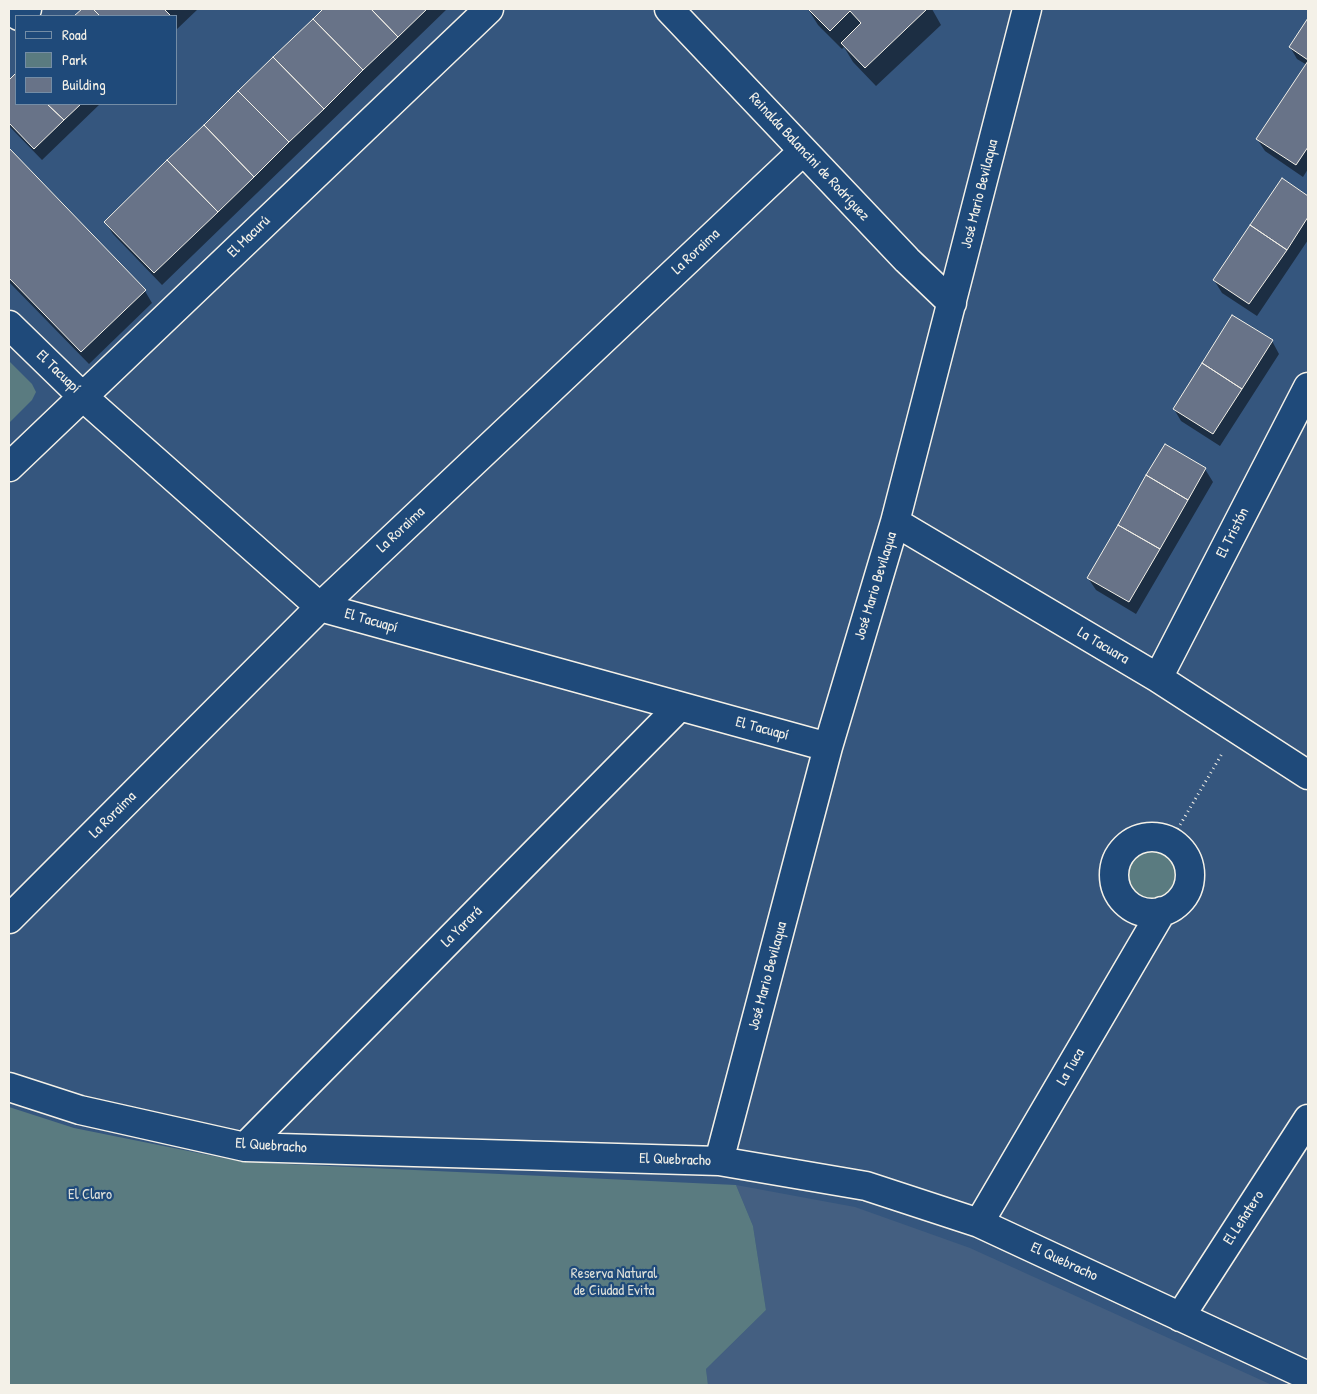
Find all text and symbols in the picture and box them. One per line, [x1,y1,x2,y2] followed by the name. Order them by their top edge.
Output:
[15,15,178,105] legend
[62,24,87,45] text: Road
[62,49,87,70] text: Park
[62,74,106,95] text: Building
[745,89,873,225] street label: Reinalda Balancini de Rodríguez
[958,138,1002,250] street label: José Mario Bevilaqua
[224,212,274,262] street label: El Macurú
[668,225,724,279] street label: La Roraima
[32,347,84,397] street label: El Tacuapí
[373,503,429,557] street label: La Roraima
[1213,505,1253,561] street label: El Tristón
[851,530,901,642] street label: José Mario Bevilaqua
[342,605,400,637] street label: El Tacuapí
[1074,624,1132,668] street label: La Tacuara
[733,713,791,745] street label: El Tacuapí
[86,788,140,842] street label: La Roraima
[438,903,486,951] street label: La Yarará
[745,920,791,1032] street label: José Mario Bevilaqua
[1053,1045,1089,1089] street label: La Tuca
[235,1135,307,1157] street label: El Quebracho
[639,1150,711,1170] street label: El Quebracho
[68,1186,112,1204] park label: El Claro
[1220,1187,1268,1249] street label: El Leñatero
[1028,1239,1100,1285] street label: El Quebracho
[571,1265,657,1300] park label: Reserva Natural de Ciudad Evita

